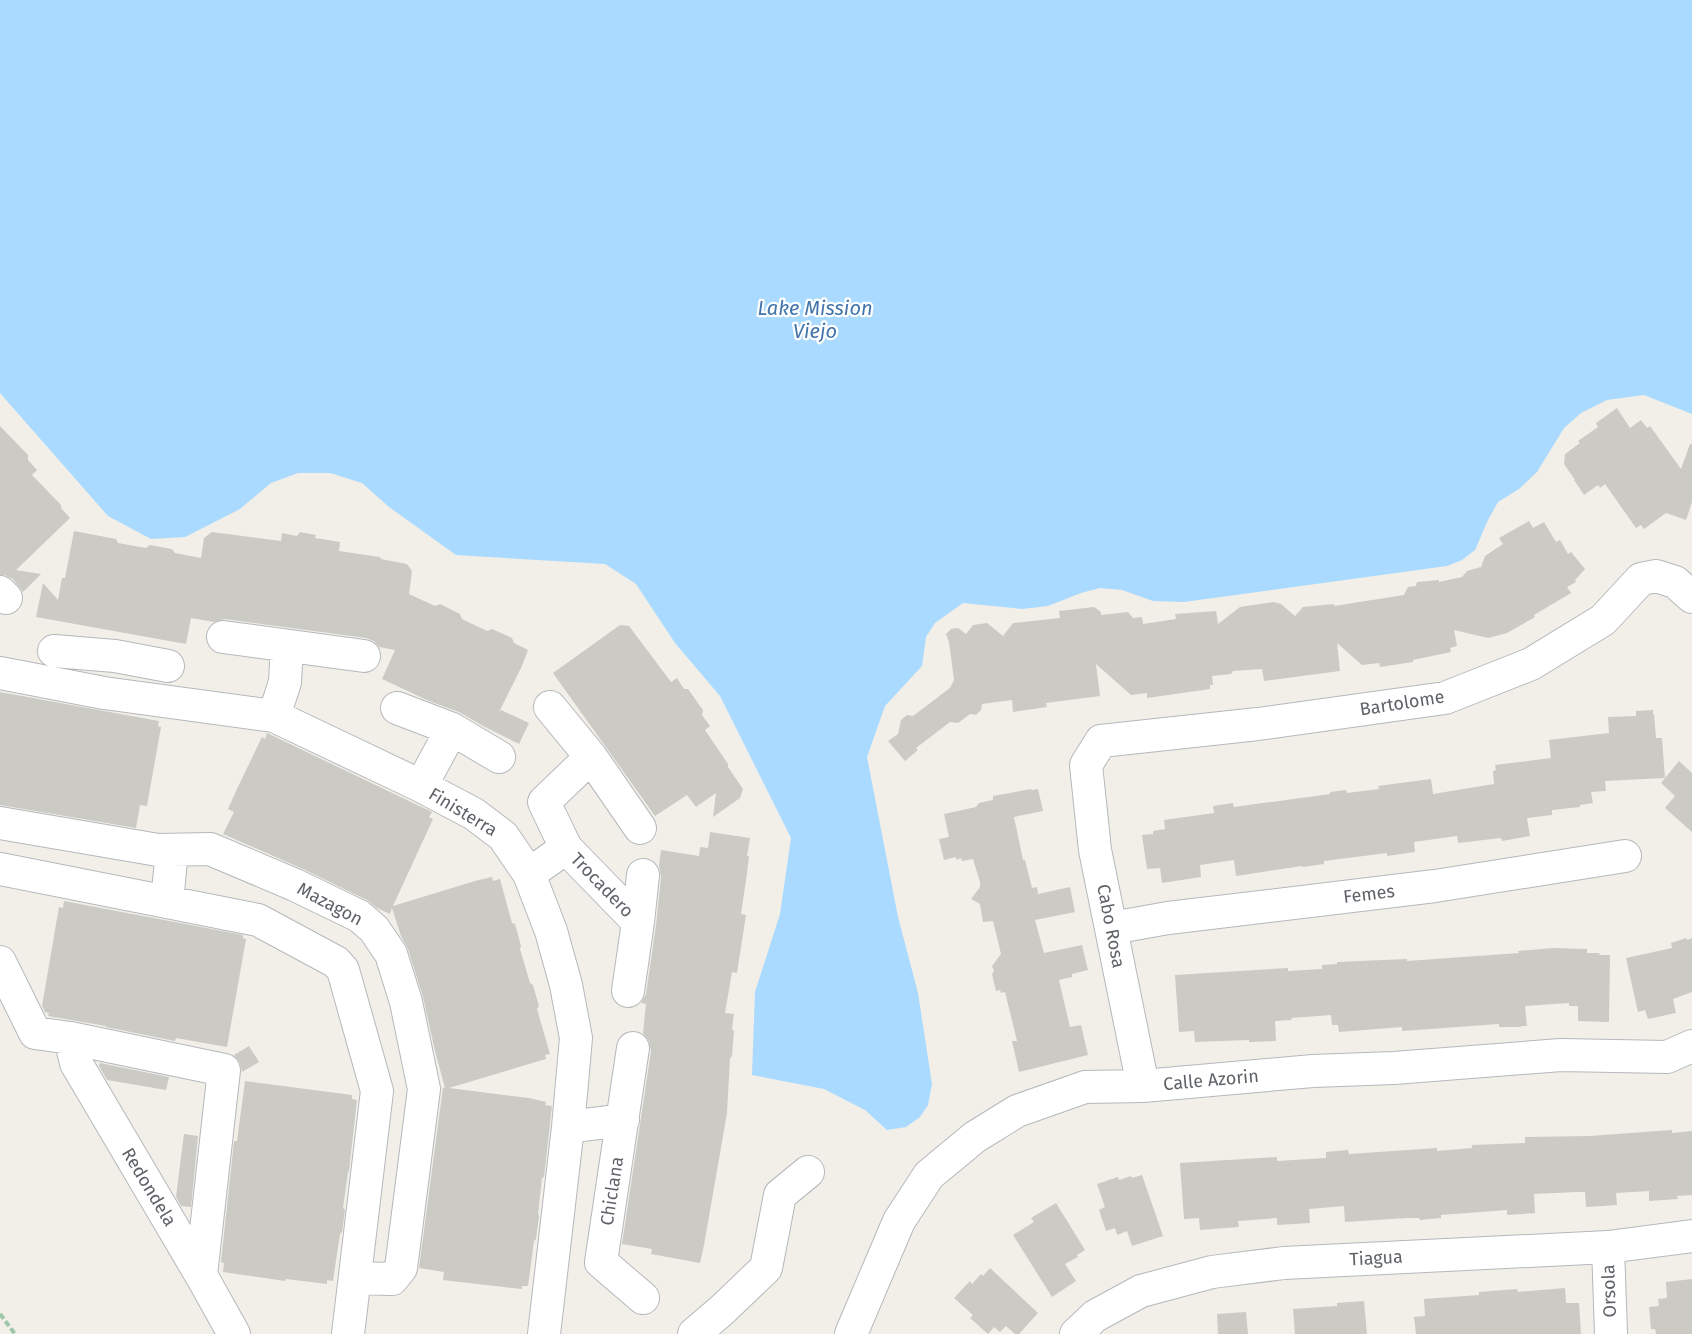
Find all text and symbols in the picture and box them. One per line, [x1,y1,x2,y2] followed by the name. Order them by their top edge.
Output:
[757,296,873,343] water label: Lake Mission Viejo
[1358,685,1446,721] street label: Bartolome
[425,783,501,841] street label: Finisterra
[566,848,638,922] street label: Trocadero
[293,878,367,930] street label: Mazagon
[1342,880,1396,908] street label: Femes
[1092,882,1130,970] street label: Cabo Rosa
[1162,1065,1260,1095] street label: Calle Azorin
[117,1144,181,1230] street label: Redondela
[596,1155,628,1227] street label: Chiclana
[1349,1246,1403,1270] street label: Tiagua
[1597,1264,1621,1318] street label: Orsola

